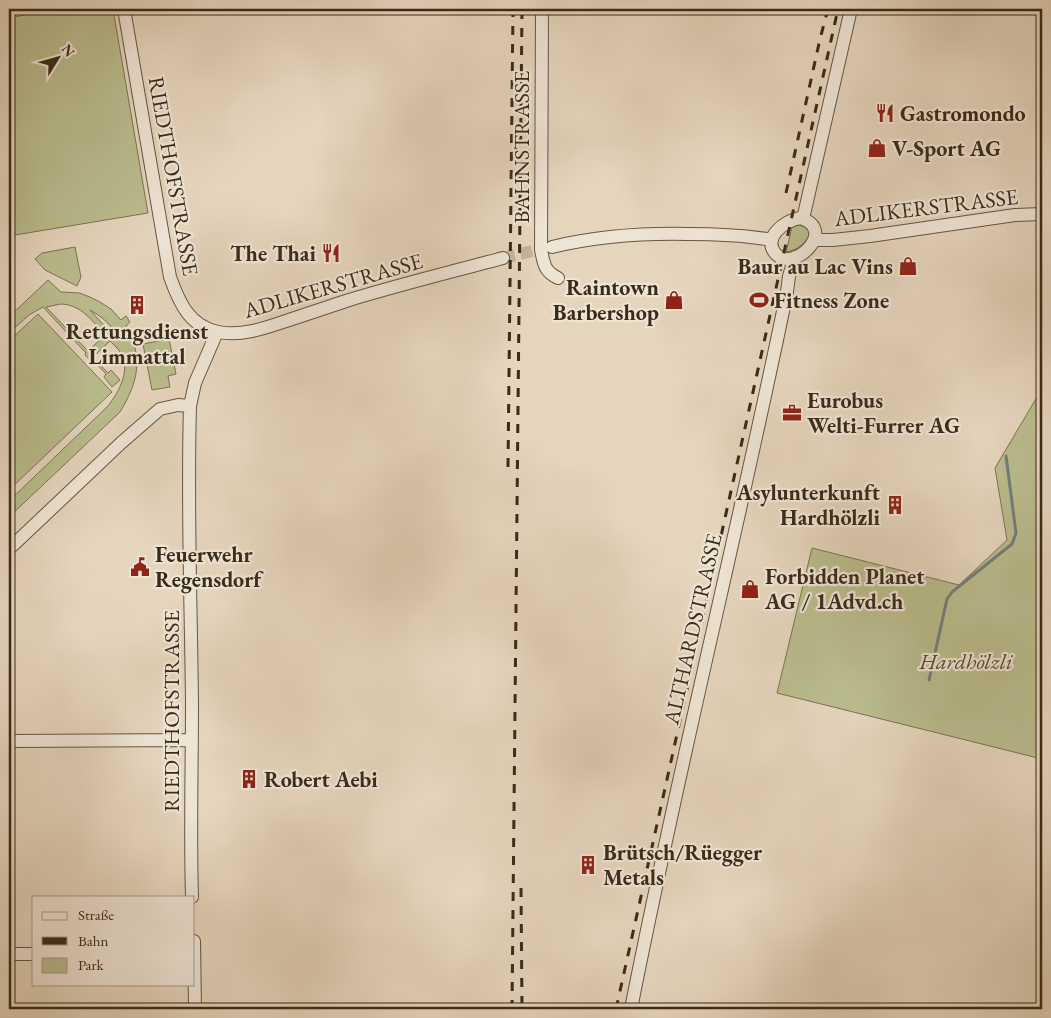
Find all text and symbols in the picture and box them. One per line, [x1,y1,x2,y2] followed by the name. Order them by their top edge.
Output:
[32,32,82,82] north arrow
[58,40,79,61] text: N
[507,70,536,224] street label: BAHNSTRASSE
[142,74,205,278] street label: RIEDTHOFSTRASSE
[900,99,1026,128] place label: Gastromondo
[874,102,896,124] restaurant icon: Gastromondo
[892,134,1001,163] place label: V-Sport AG
[866,137,888,159] shop icon: V-Sport AG
[832,182,1020,233] street label: ADLIKERSTRASSE
[230,239,316,268] place label: The Thai
[320,242,342,264] restaurant icon: The Thai
[239,246,426,325] street label: ADLIKERSTRASSE
[738,252,893,281] place label: Baur au Lac Vins
[897,255,919,277] shop icon: Baur au Lac Vins
[553,273,660,327] place label: Raintown Barbershop
[774,286,889,315] place label: Fitness Zone
[663,289,685,311] shop icon: Raintown Barbershop
[748,289,770,311] sports icon: Fitness Zone
[126,294,148,316] building icon: Rettungsdienst Limmattal
[66,317,209,371] place label: Rettungsdienst Limmattal
[807,386,960,440] place label: Eurobus Welti-Furrer AG
[781,402,803,424] office icon: Eurobus Welti-Furrer AG
[736,478,881,532] place label: Asylunterkunft Hardhölzli
[884,494,906,516] building icon: Asylunterkunft Hardhölzli
[656,531,729,728] street label: ALTHARDSTRASSE
[155,540,264,594] place label: Feuerwehr Regensdorf
[129,556,151,578] public building icon: Feuerwehr Regensdorf
[764,562,925,616] place label: Forbidden Planet AG / 1Advd.ch
[739,578,761,600] shop icon: Forbidden Planet AG / 1Advd.ch
[157,610,186,812] street label: RIEDTHOFSTRASSE
[919,647,1014,676] park label: Hardhölzli
[264,765,378,794] place label: Robert Aebi
[238,768,260,790] building icon: Robert Aebi
[603,838,763,892] place label: Brütsch/Rüegger Metals
[577,854,599,876] building icon: Brütsch/Rüegger Metals
[32,896,195,986] legend
[78,905,114,924] text: Straße
[78,931,109,950] text: Bahn
[78,955,105,974] text: Park

